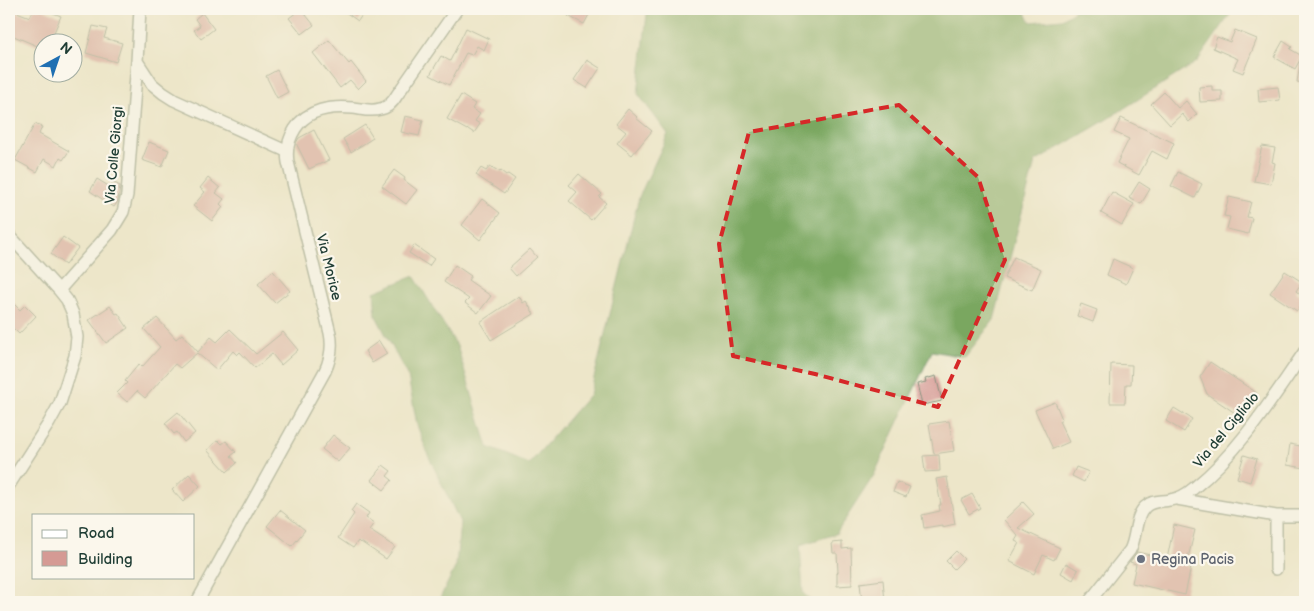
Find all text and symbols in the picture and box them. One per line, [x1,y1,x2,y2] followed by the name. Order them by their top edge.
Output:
[32,32,82,82] north arrow
[57,39,76,58] text: N
[101,106,127,204] street label: Via Colle Giorgi
[313,232,345,302] street label: Via Morice
[1189,389,1263,471] street label: Via del Cigliolo
[32,514,195,578] legend
[78,524,114,543] text: Road
[78,550,133,569] text: Building
[1151,551,1234,568] place label: Regina Pacis
[1135,553,1147,565] marker: Regina Pacis

